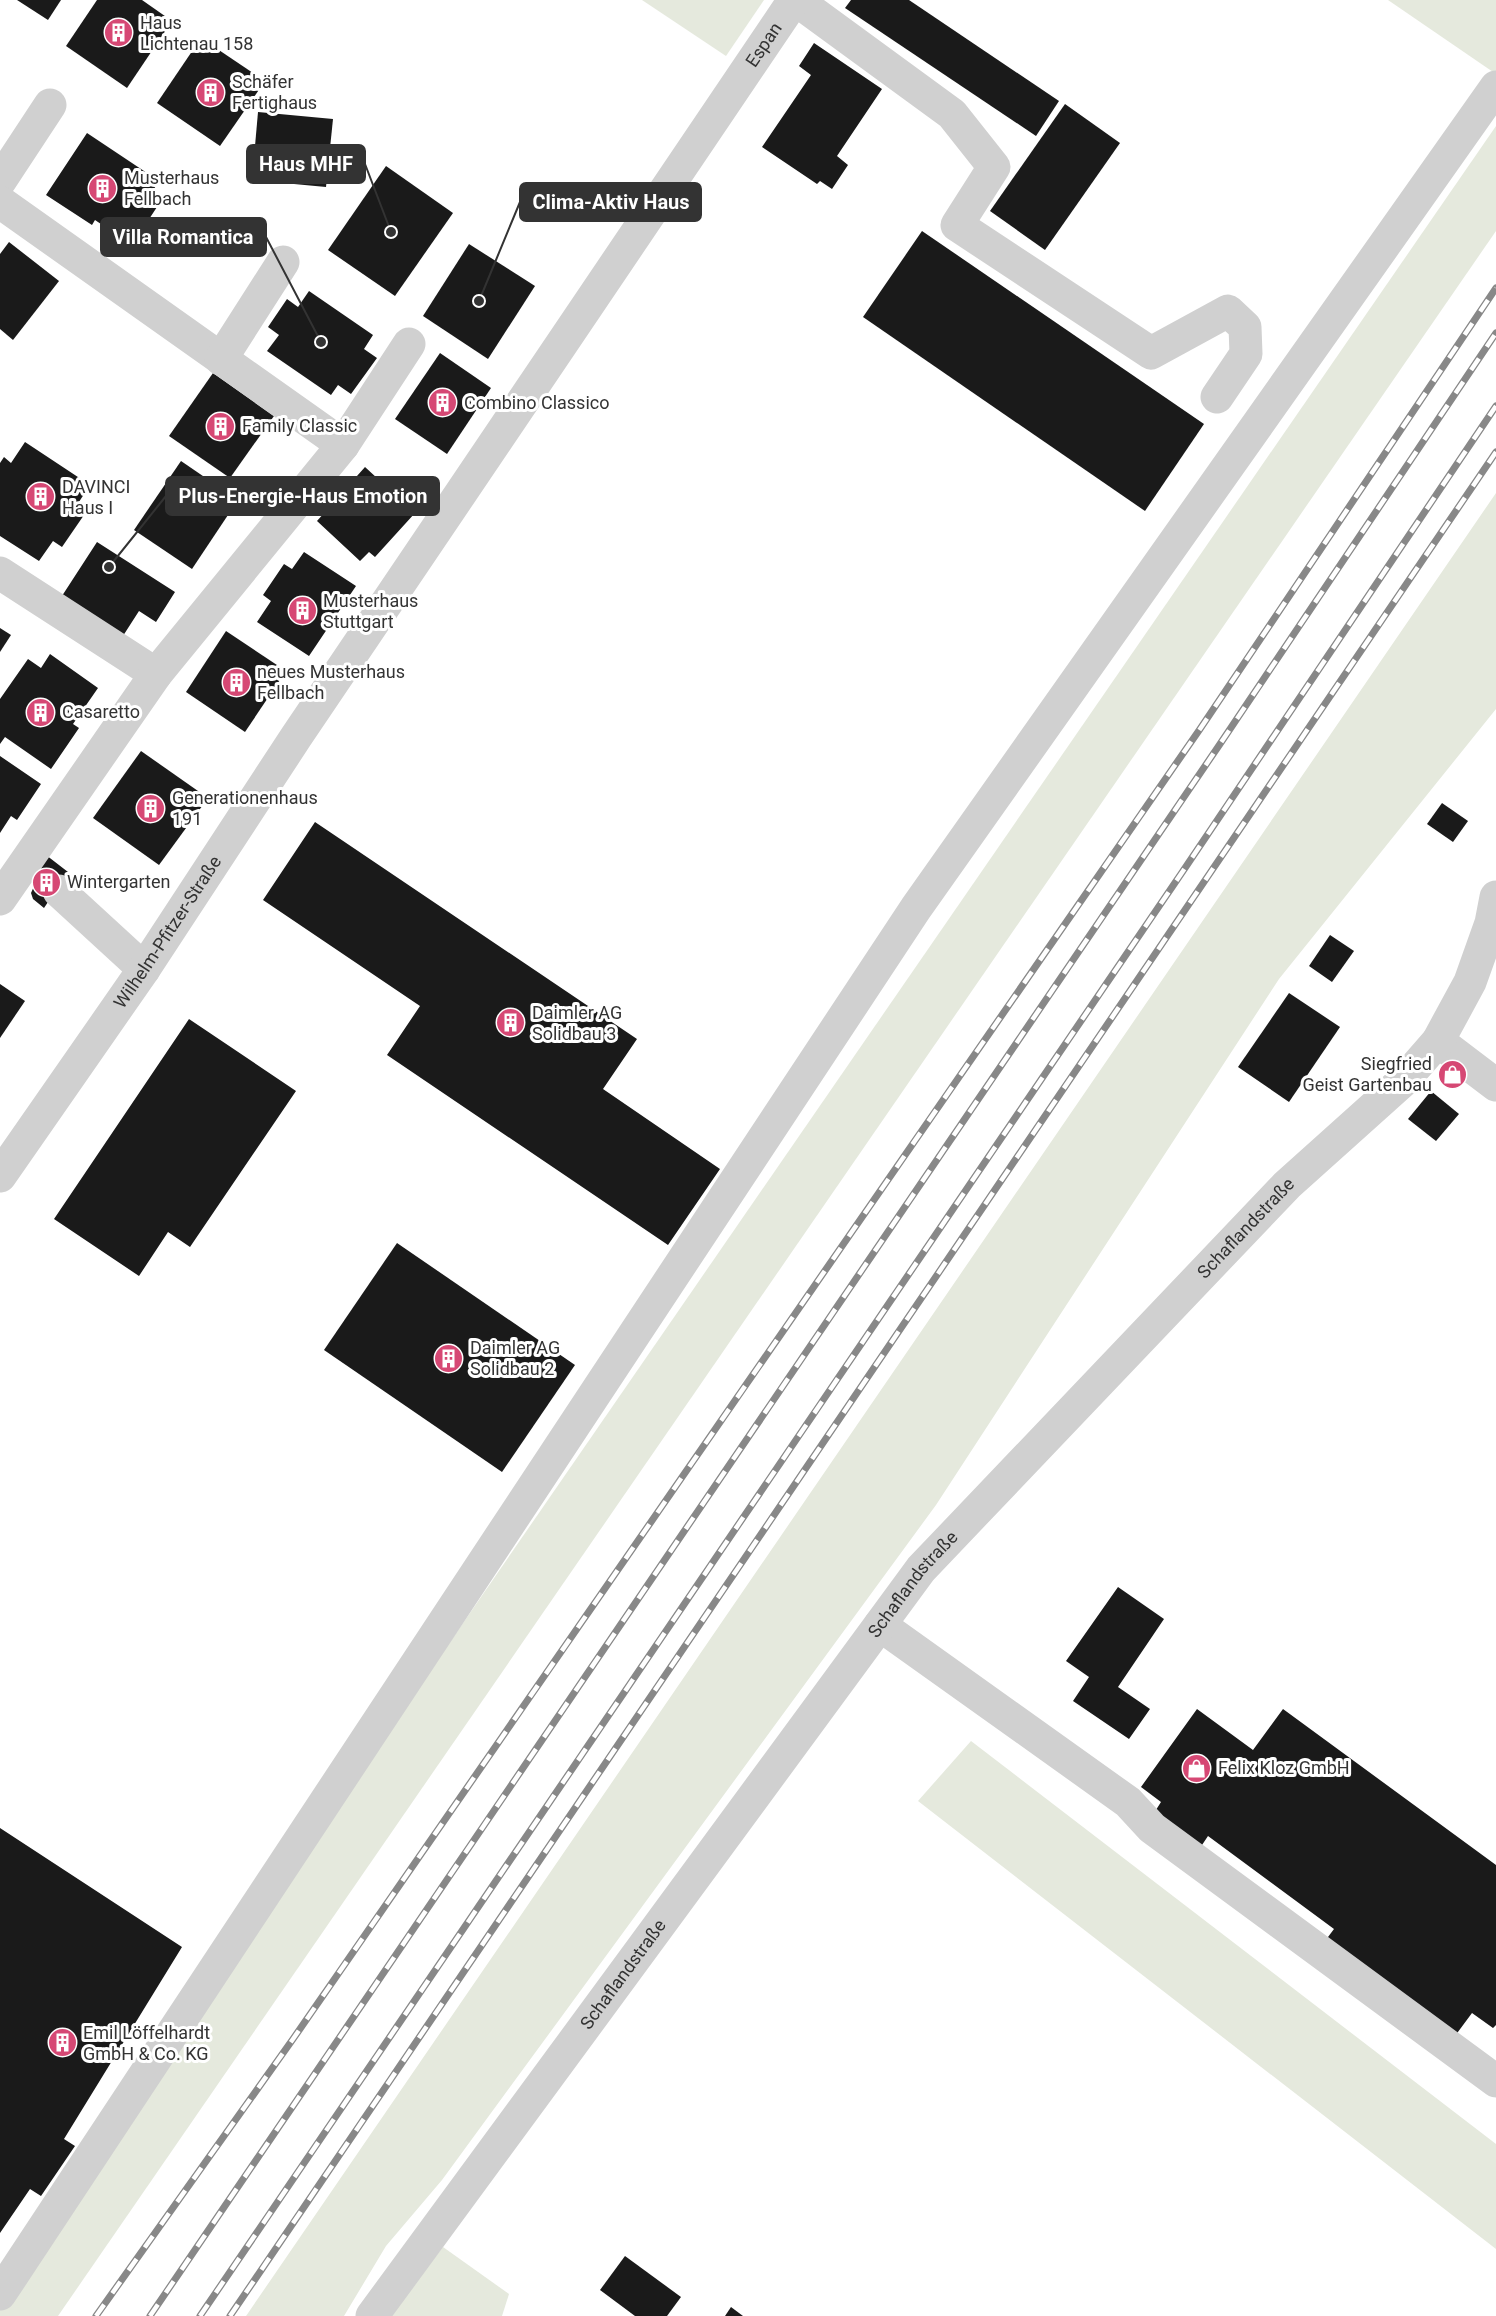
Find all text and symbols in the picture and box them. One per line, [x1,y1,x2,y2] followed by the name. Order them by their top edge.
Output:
[140,12,253,54] place label: Haus Lichtenau 158
[103,17,135,49] building icon: Haus Lichtenau 158
[741,18,786,71] street label: Espan
[232,71,317,113] place label: Schäfer Fertighaus
[195,76,227,108] building icon: Schäfer Fertighaus
[247,145,365,183] callout: Haus MHF
[259,152,353,176] text: Haus MHF
[124,167,219,209] place label: Musterhaus Fellbach
[87,172,119,204] building icon: Musterhaus Fellbach
[520,183,701,221] callout: Clima-Aktiv Haus
[532,190,690,214] text: Clima-Aktiv Haus
[101,218,266,256] callout: Villa Romantica
[112,225,254,249] text: Villa Romantica
[427,387,459,419] building icon: Combino Classico
[464,392,609,413] place label: Combino Classico
[205,410,237,442] building icon: Family Classic
[242,415,357,436] place label: Family Classic
[62,476,130,518] place label: DAVINCI Haus I
[166,477,439,515] callout: Plus-Energie-Haus Emotion
[25,481,57,513] building icon: DAVINCI Haus I
[178,484,428,508] text: Plus-Energie-Haus Emotion
[323,590,418,632] place label: Musterhaus Stuttgart
[286,595,318,627] building icon: Musterhaus Stuttgart
[257,661,405,703] place label: neues Musterhaus Fellbach
[220,666,252,698] building icon: neues Musterhaus Fellbach
[25,696,57,728] building icon: Casaretto
[62,701,140,722] place label: Casaretto
[172,787,318,829] place label: Generationenhaus 191
[135,792,167,824] building icon: Generationenhaus 191
[109,852,225,1012] street label: Wilhelm-Pfitzer-Straße
[30,866,62,898] building icon: Wintergarten
[67,871,170,892] place label: Wintergarten
[532,1002,622,1044] place label: Daimler AG Solidbau 3
[495,1007,527,1039] building icon: Daimler AG Solidbau 3
[1302,1053,1432,1095] place label: Siegfried Geist Gartenbau
[1437,1058,1469,1090] shop icon: Siegfried Geist Gartenbau
[1193,1173,1298,1282] street label: Schaflandstraße
[470,1337,560,1379] place label: Daimler AG Solidbau 2
[433,1342,465,1374] building icon: Daimler AG Solidbau 2
[863,1526,962,1641] street label: Schaflandstraße
[1181,1752,1213,1784] shop icon: Felix Kloz GmbH
[1218,1757,1350,1778] place label: Felix Kloz GmbH
[575,1915,670,2033] street label: Schaflandstraße
[83,2022,210,2064] place label: Emil Löffelhardt GmbH & Co. KG
[46,2027,78,2059] building icon: Emil Löffelhardt GmbH & Co. KG

